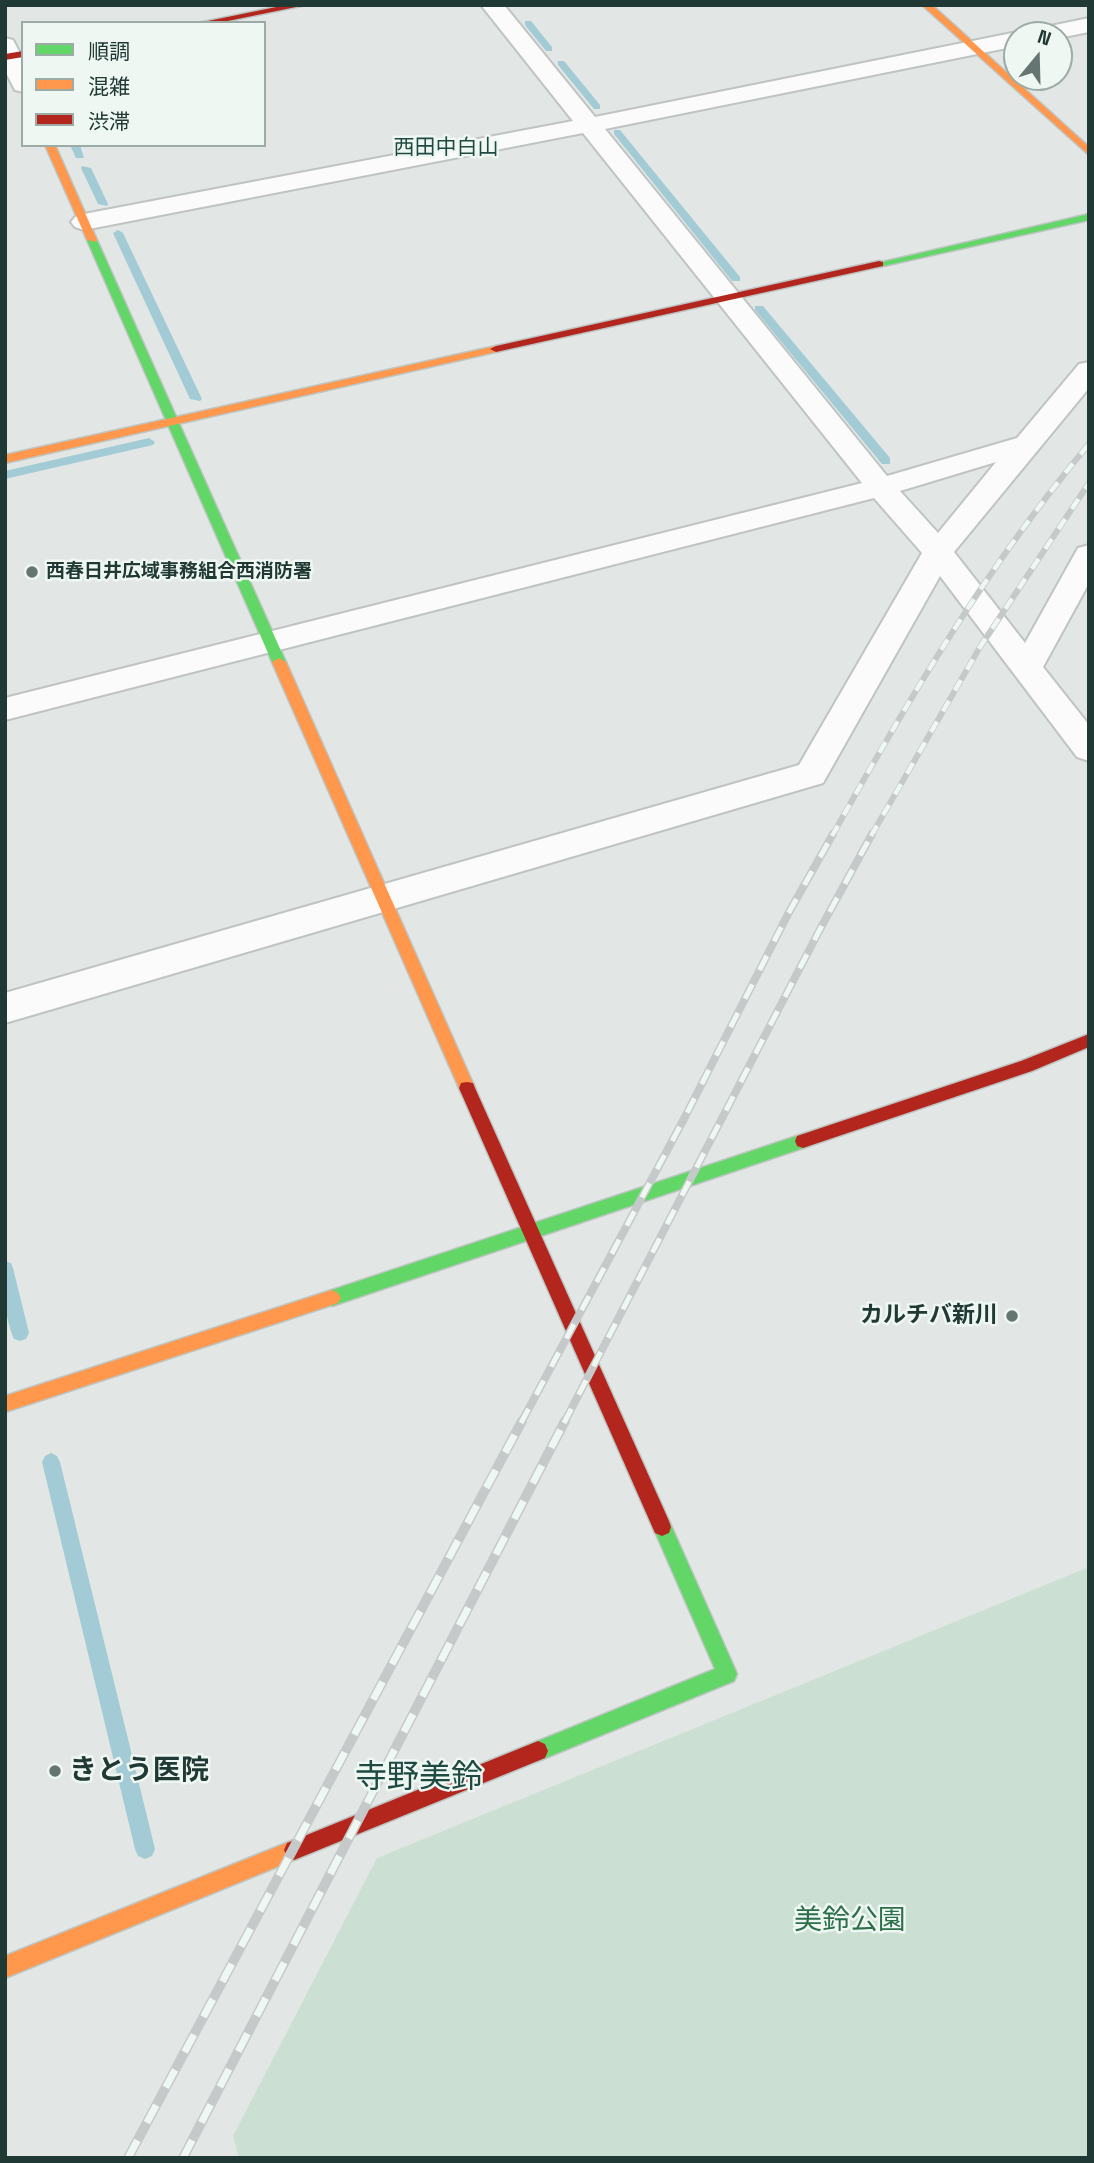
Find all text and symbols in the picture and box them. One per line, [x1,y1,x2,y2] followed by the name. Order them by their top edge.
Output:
[21,21,266,147] legend
[1003,21,1073,91] north arrow
[1034,24,1054,51] text: N
[88,38,130,65] text: 順調
[88,73,130,100] text: 混雑
[88,108,130,135] text: 渋滞
[394,135,498,161] district label: 西田中白山
[46,561,312,583] place label: 西春日井広域事務組合西消防署
[24,564,40,580] marker: 西春日井広域事務組合西消防署
[860,1302,998,1330] place label: カルチバ新川
[1004,1308,1020,1324] marker: カルチバ新川
[69,1754,209,1788] place label: きとう医院
[355,1759,483,1797] district label: 寺野美鈴
[47,1763,63,1779] marker: きとう医院
[794,1904,906,1938] park label: 美鈴公園

